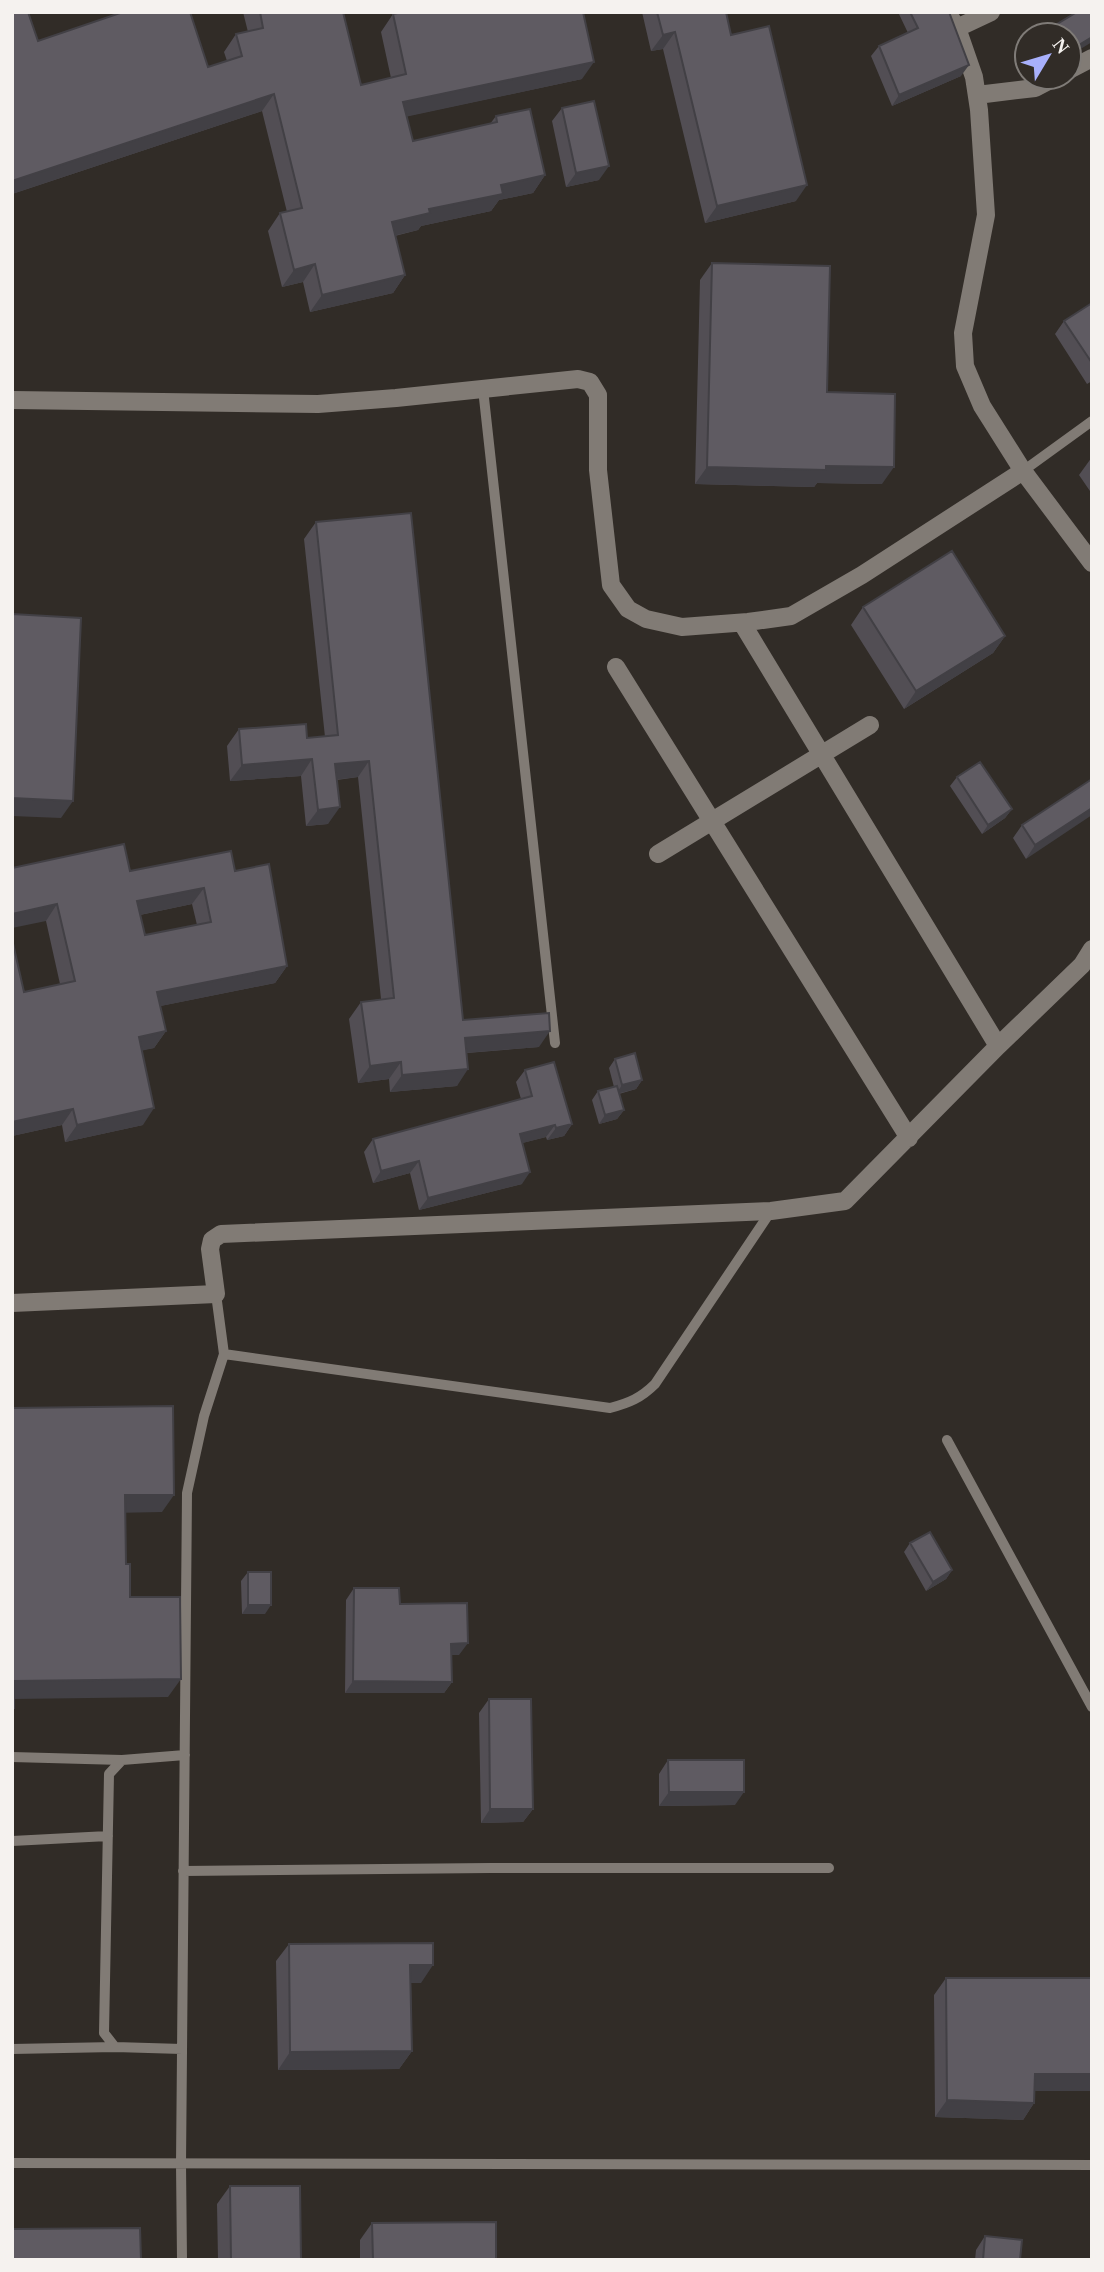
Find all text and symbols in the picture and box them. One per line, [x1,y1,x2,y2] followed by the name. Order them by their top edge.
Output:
[1013,21,1083,91] north arrow
[1049,34,1074,58] text: N

